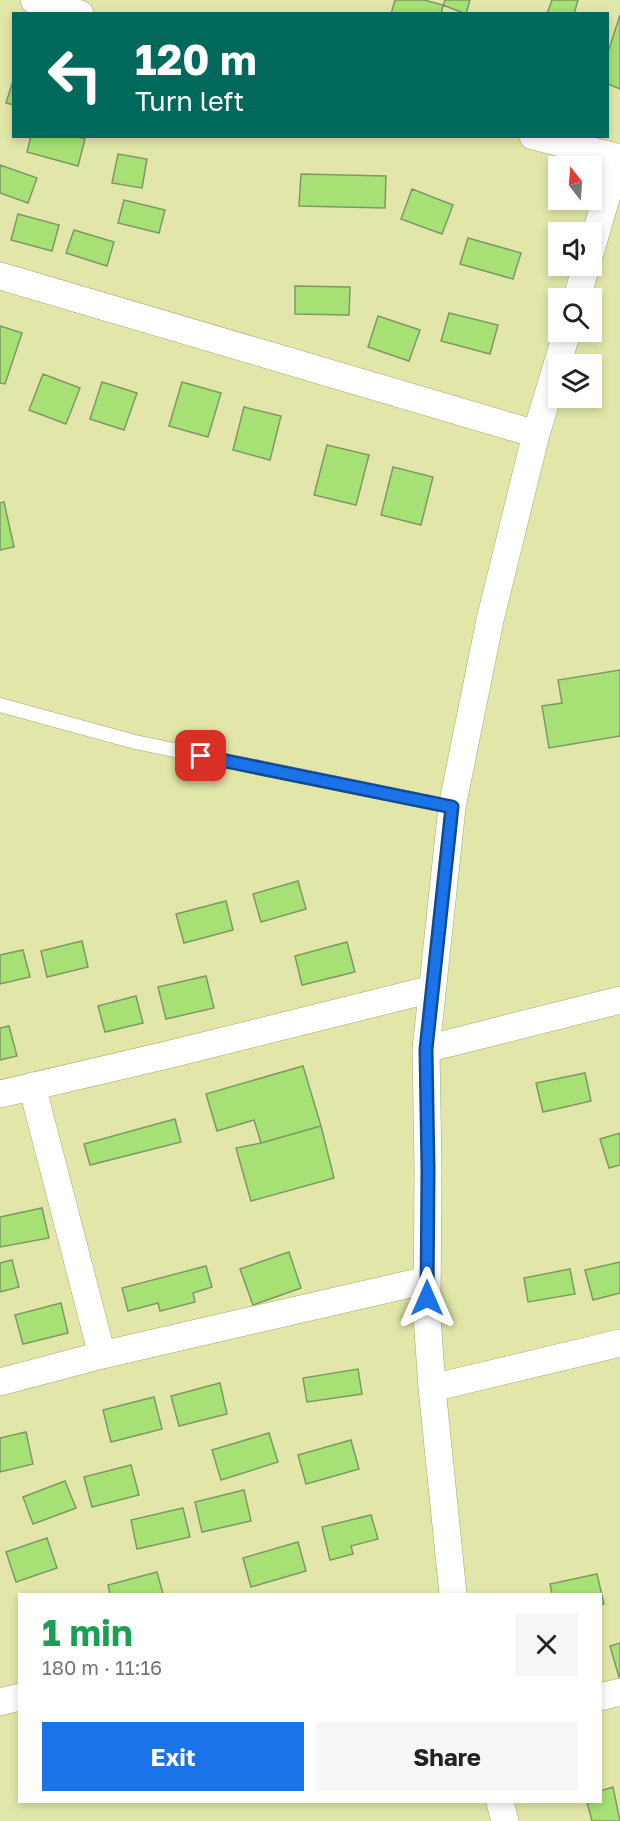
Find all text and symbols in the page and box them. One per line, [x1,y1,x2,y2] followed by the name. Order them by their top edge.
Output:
[135,34,257,84] text: 120 m
[36,36,114,114] icon: left
[135,85,244,117] text: Turn left
[548,156,602,210] north arrow
[548,156,602,408] map controls
[548,222,602,276] button: sound
[548,288,602,342] button: search
[548,354,602,408] button: layers
[175,730,226,781] pin
[184,739,217,772] icon: arrive
[395,1266,459,1330] position arrow
[42,1611,133,1654] text: 1 min
[515,1613,578,1676] button: close
[42,1655,162,1679] text: 180 m · 11:16
[42,1722,304,1791] button: Exit
[316,1722,578,1791] button: Share

